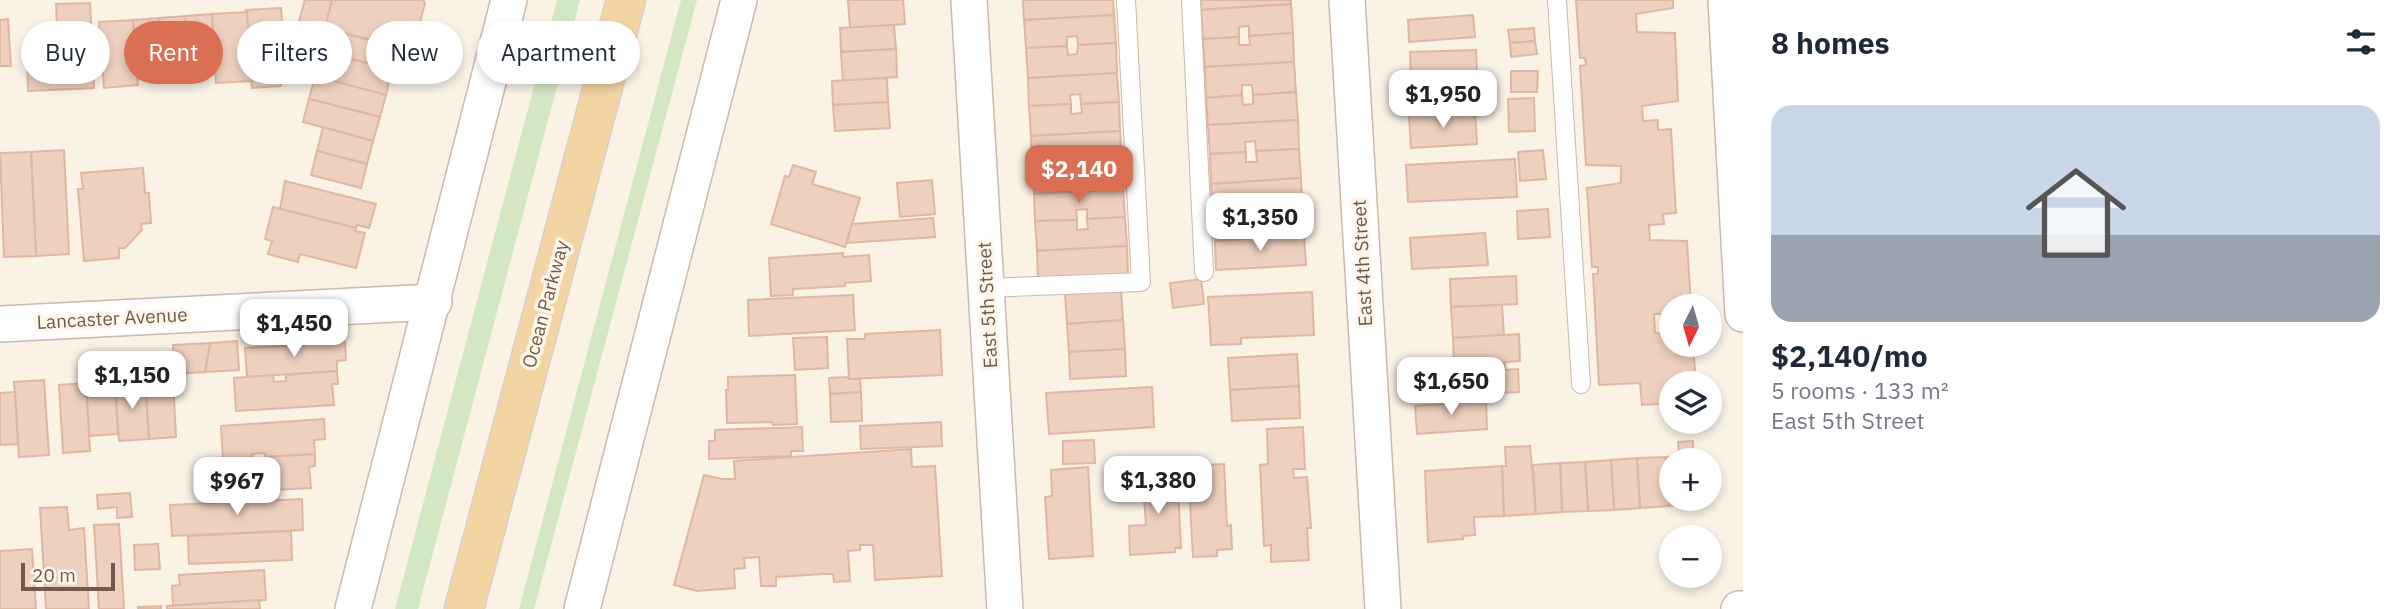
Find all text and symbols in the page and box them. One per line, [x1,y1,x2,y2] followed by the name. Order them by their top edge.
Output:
[21,21,110,84] chip: Buy
[124,21,223,84] chip: Rent
[237,21,352,84] chip: Filters
[366,21,463,84] chip: New
[477,21,640,84] chip: Apartment
[1771,23,1890,62] text: 8 homes
[2342,23,2380,61] icon: filters
[1386,71,1500,130] pin: $1,950
[1405,78,1481,108] text: $1,950
[1022,146,1136,205] pin: $2,140
[2013,150,2139,276] icon: home
[1041,153,1117,183] text: $2,140
[1203,194,1317,253] pin: $1,350
[1347,199,1377,327] street label: East 4th Street
[1222,201,1298,231] text: $1,350
[516,237,574,370] street label: Ocean Parkway
[972,241,1002,369] street label: East 5th Street
[1659,294,1722,357] north arrow
[1659,294,1722,588] map controls
[237,300,351,359] pin: $1,450
[36,302,188,334] street label: Lancaster Avenue
[256,307,332,337] text: $1,450
[1771,336,1928,375] text: $2,140/mo
[75,352,189,411] pin: $1,150
[1394,358,1508,417] pin: $1,650
[94,359,170,389] text: $1,150
[1413,365,1489,395] text: $1,650
[1659,371,1722,434] button: layers
[1771,375,1949,405] text: 5 rooms · 133 m²
[1771,405,1925,435] text: East 5th Street
[1659,448,1722,511] button: +
[1101,456,1215,516] pin: $1,380
[196,458,278,517] pin: $967
[1120,464,1196,494] text: $1,380
[209,465,265,495] text: $967
[1659,525,1722,588] button: −
[21,560,116,592] scale bar
[32,563,76,587] text: 20 m

